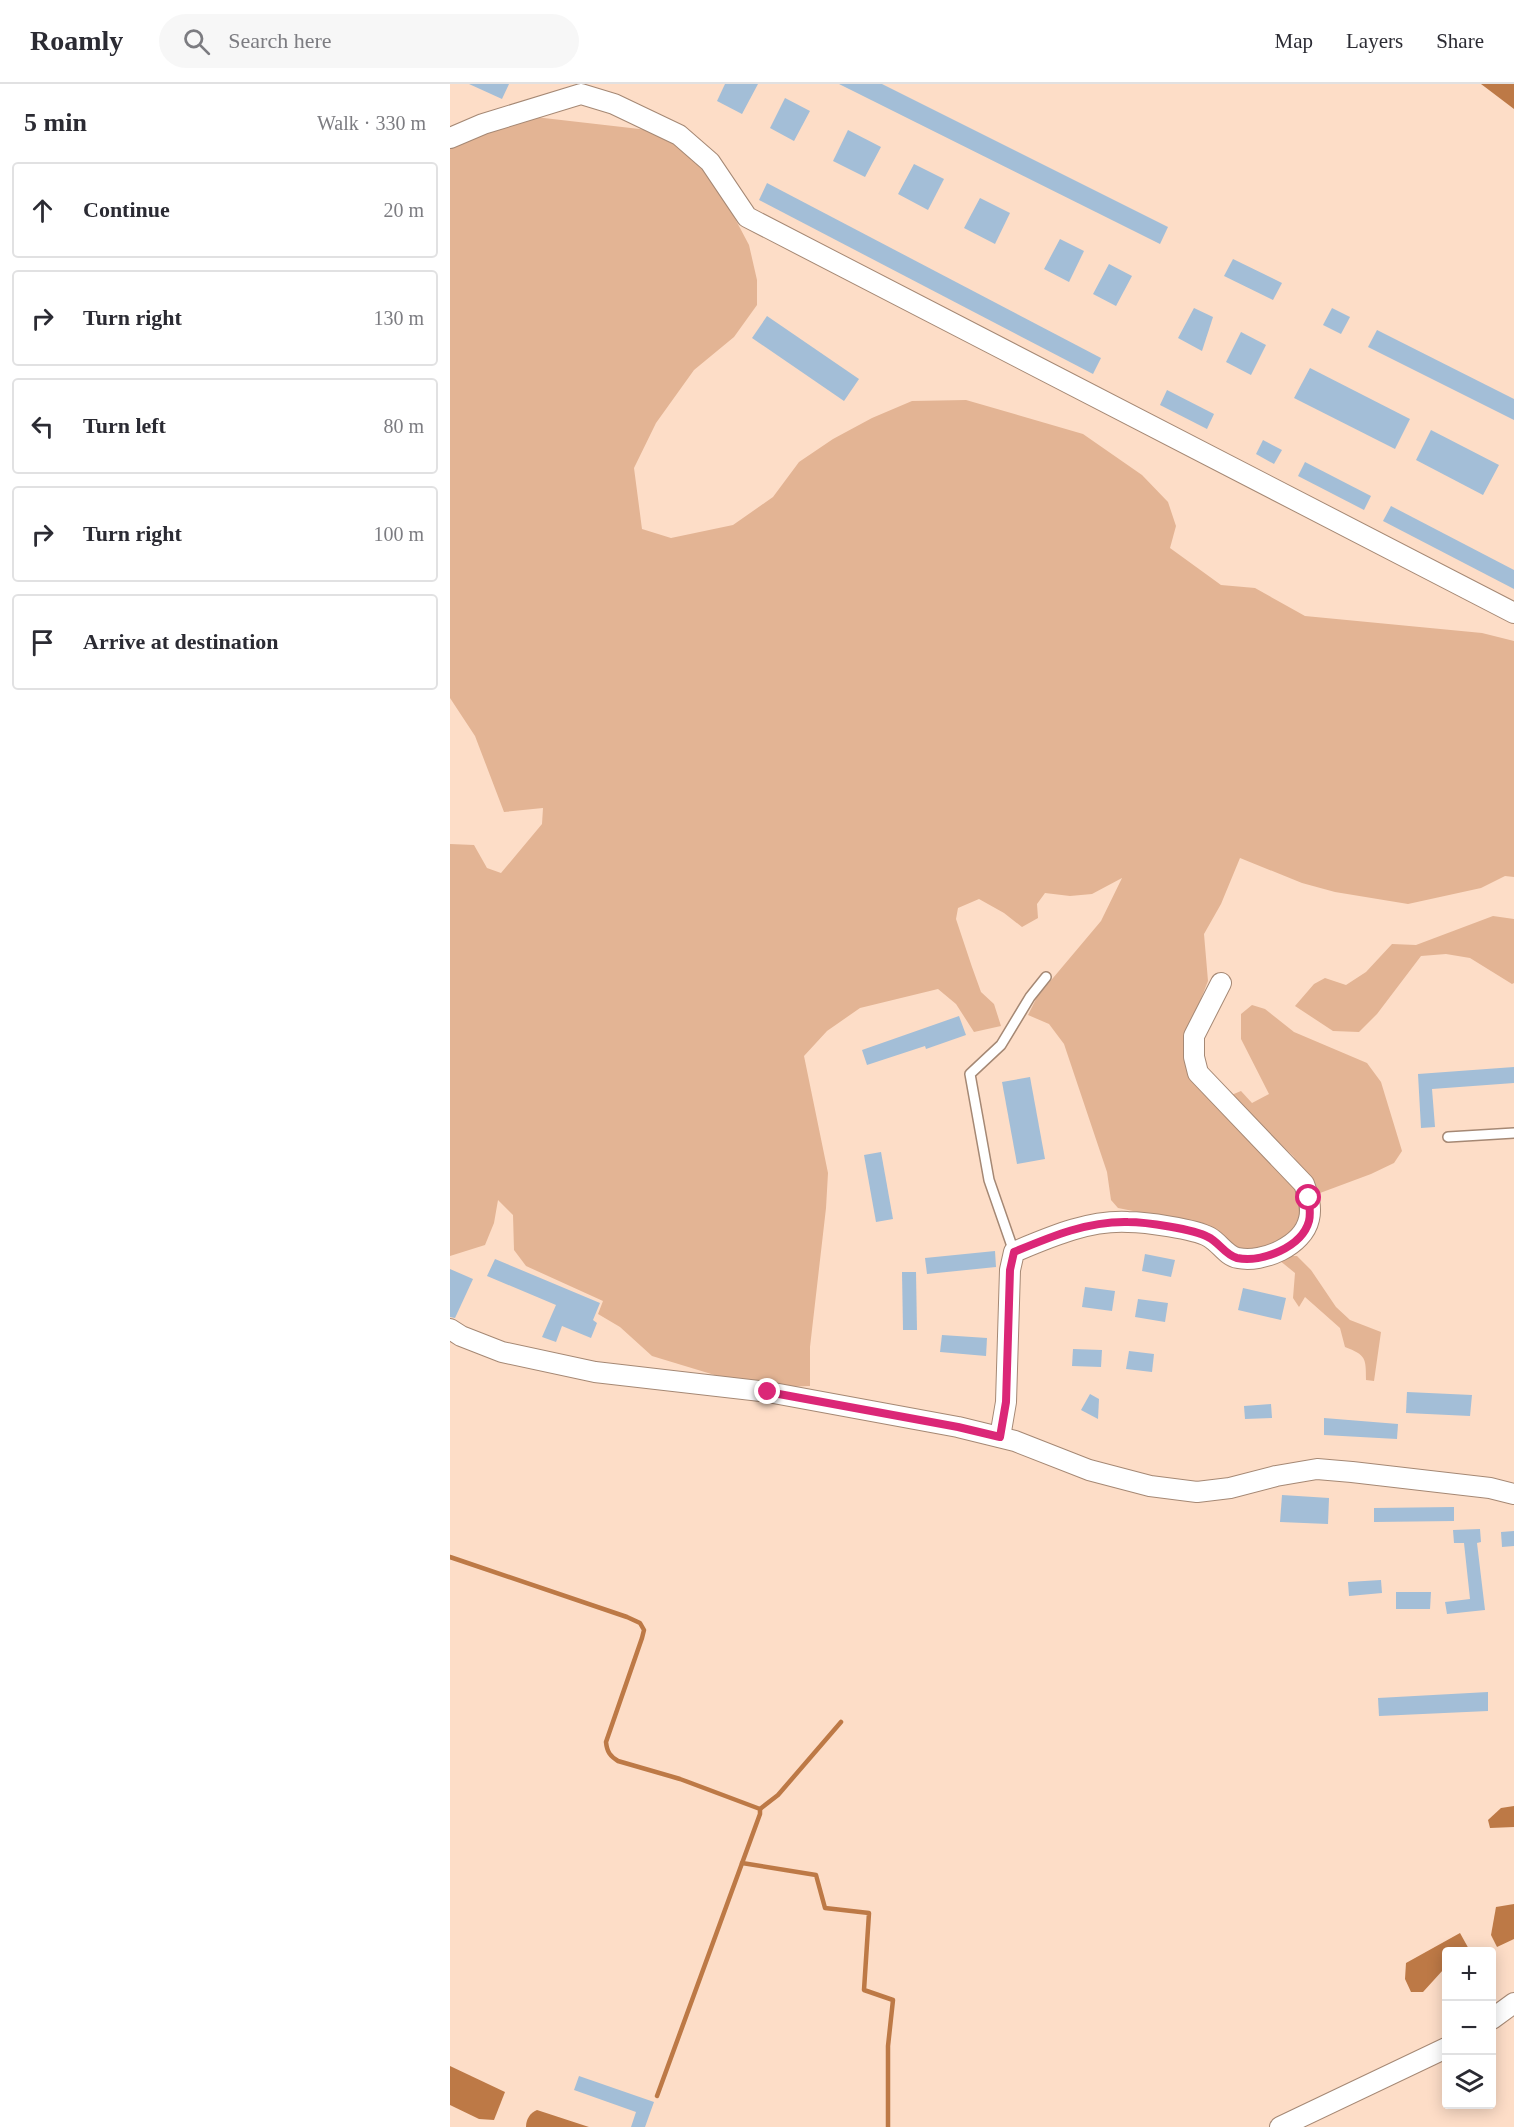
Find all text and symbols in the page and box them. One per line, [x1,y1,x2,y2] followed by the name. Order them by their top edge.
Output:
[159,14,579,68] search box
[30,25,123,56] text: Roamly
[180,25,213,58] icon: search
[228,28,332,53] text: Search here
[1275,29,1313,53] text: Map
[1346,29,1403,53] text: Layers
[1436,29,1484,53] text: Share
[24,108,87,137] text: 5 min
[317,112,426,134] text: Walk · 330 m
[26,194,59,227] icon: ahead
[83,197,170,222] text: Continue
[383,199,424,221] text: 20 m
[26,302,59,335] icon: right
[83,305,182,330] text: Turn right
[373,307,424,329] text: 130 m
[26,410,59,443] icon: left
[83,413,166,438] text: Turn left
[383,415,424,437] text: 80 m
[26,518,59,551] icon: right
[83,521,182,546] text: Turn right
[373,523,424,545] text: 100 m
[26,626,59,659] icon: arrive
[83,629,279,654] text: Arrive at destination
[1295,1184,1321,1210] route start
[754,1378,780,1404] route end
[1442,1947,1496,2109] map controls
[1442,1947,1496,2001] button: +
[1442,2001,1496,2055] button: −
[1442,2055,1496,2109] button: layers

